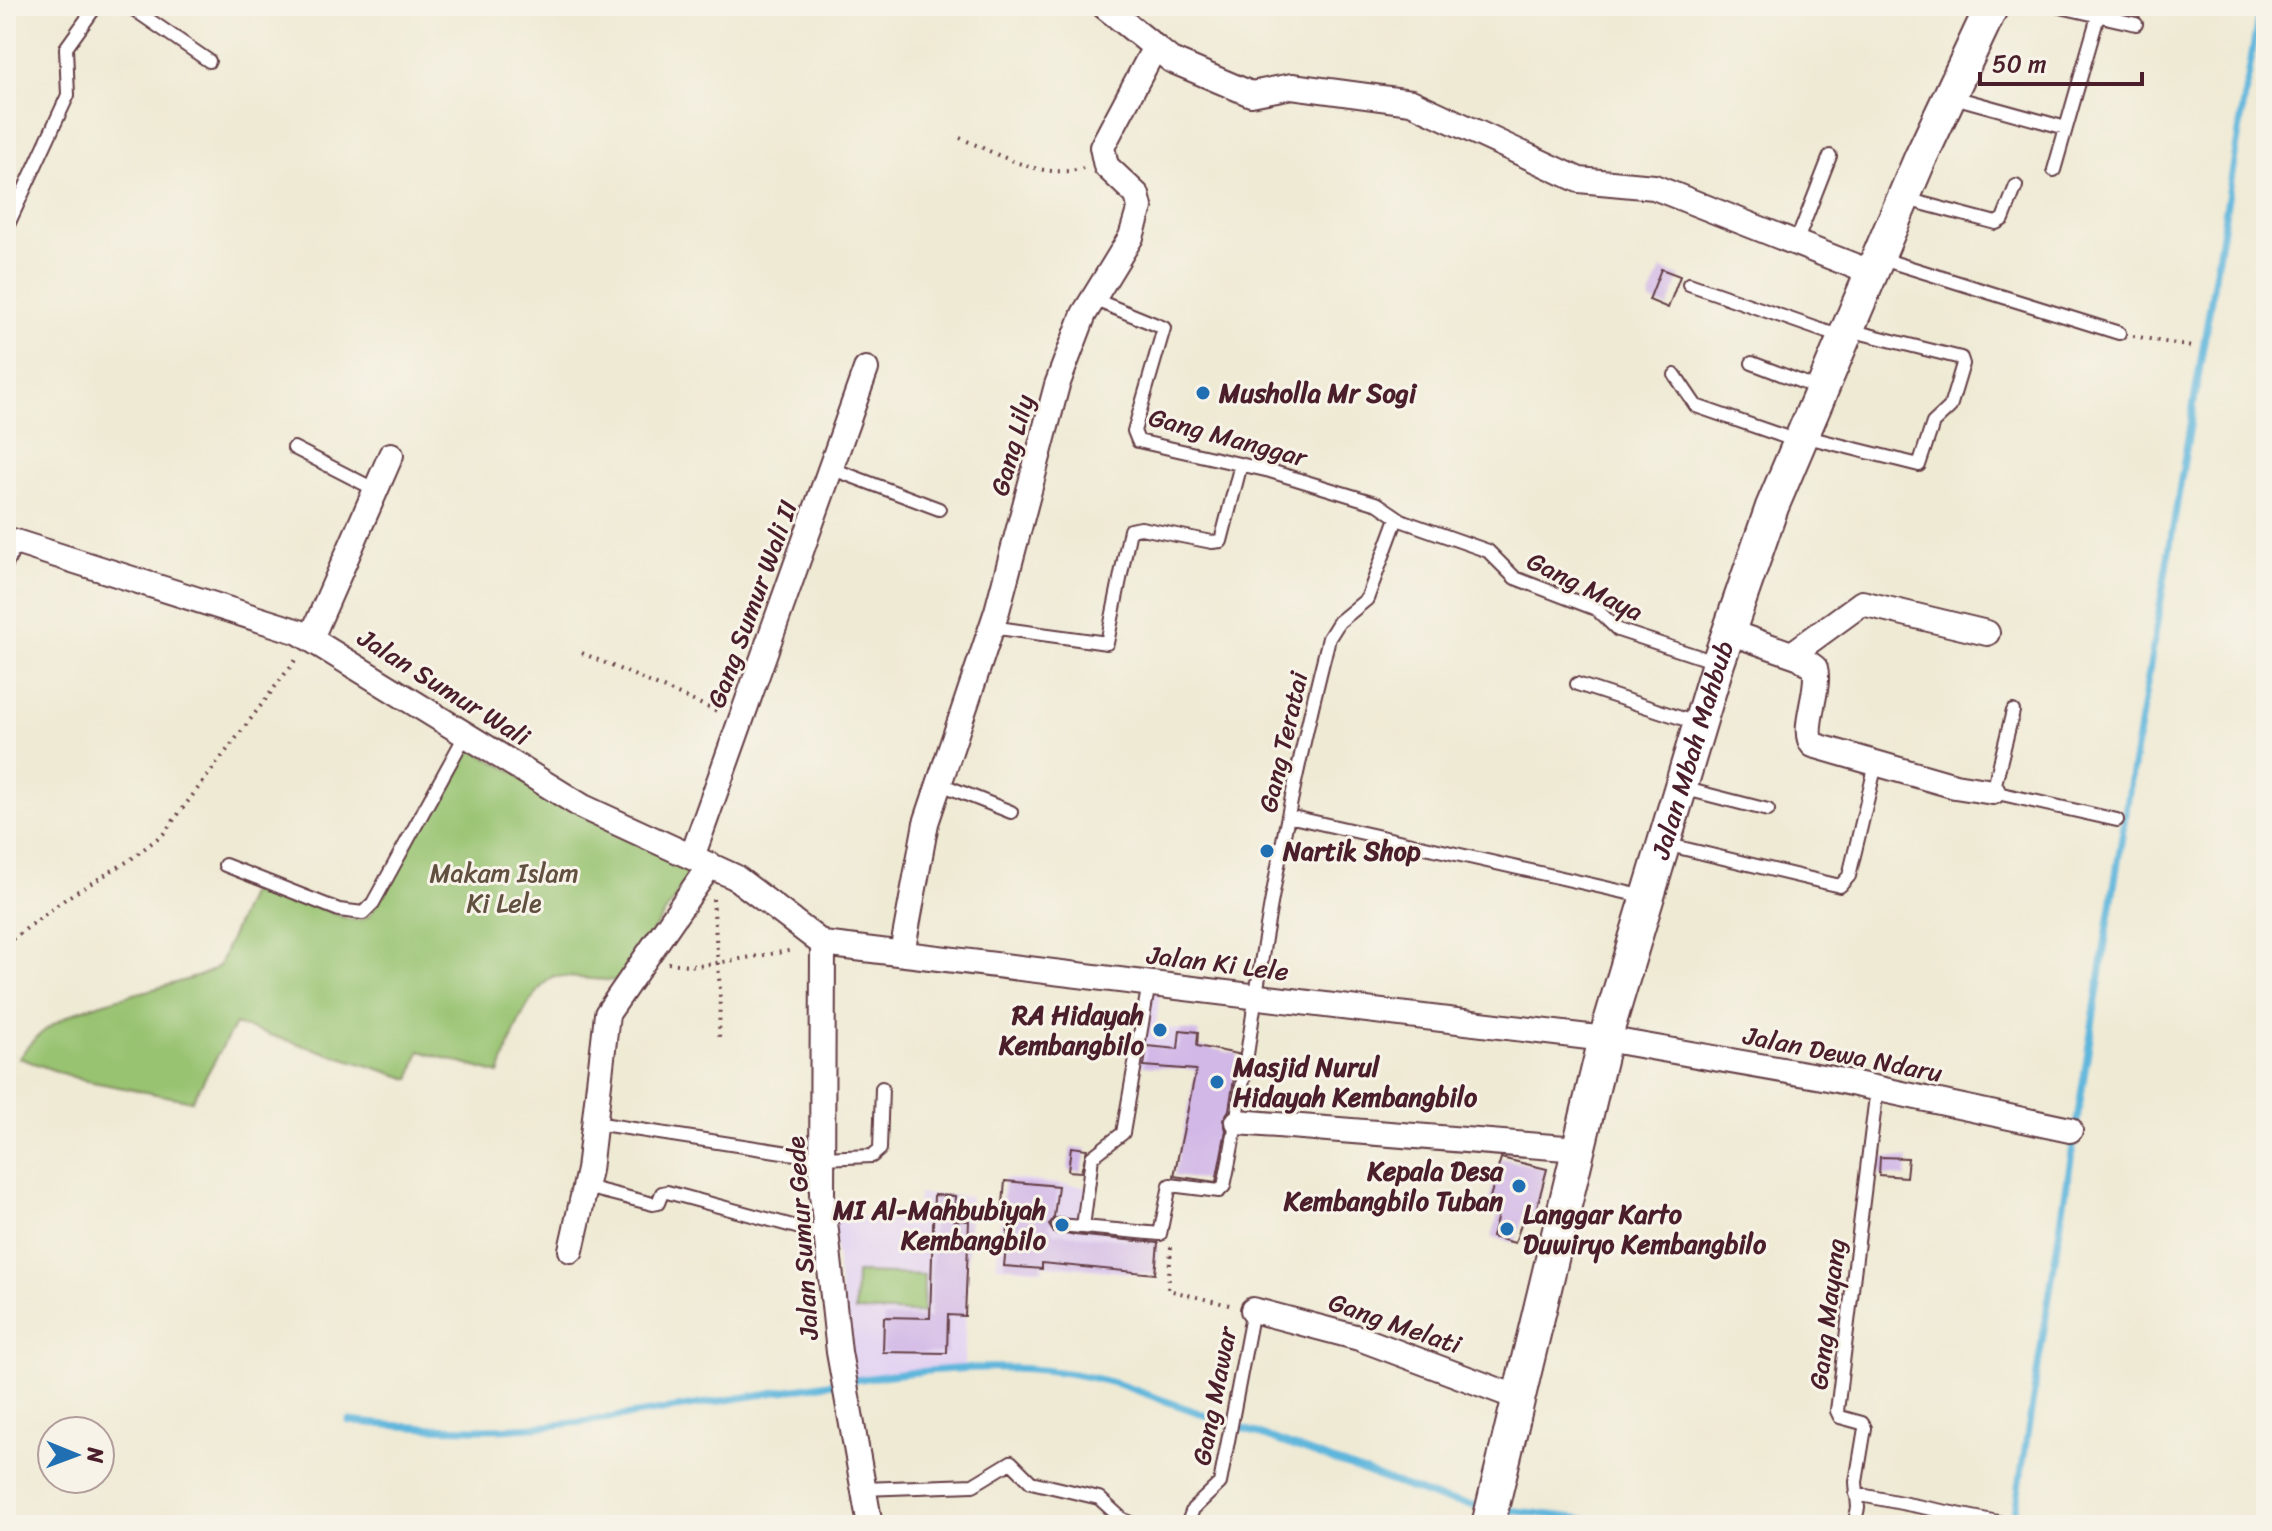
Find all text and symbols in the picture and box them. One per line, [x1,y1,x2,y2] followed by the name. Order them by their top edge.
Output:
[1980,36,2142,86] scale bar
[1992,43,2047,85] text: 50 m
[1218,370,1418,416] place label: Musholla Mr Sogi
[1194,384,1212,402] marker: Musholla Mr Sogi
[976,389,1048,501] street label: Gang Lily
[1144,394,1314,481] street label: Gang Manggar
[693,494,811,714] street label: Gang Sumur Wali II
[1519,538,1651,634] street label: Gang Maya
[348,615,540,759] street label: Jalan Sumur Wali
[1637,634,1747,865] street label: Jalan Mbah Mahbub
[1244,666,1322,817] street label: Gang Teratai
[1282,828,1421,874] place label: Nartik Shop
[1258,842,1276,860] marker: Nartik Shop
[429,850,579,926] park label: Makam Islam Ki Lele
[1144,931,1291,995] street label: Jalan Ki Lele
[998,992,1145,1068] place label: RA Hidayah Kembangbilo
[1739,1012,1947,1096] street label: Jalan Dewa Ndaru
[1151,1021,1169,1039] marker: RA Hidayah Kembangbilo
[1232,1044,1478,1120] place label: Masjid Nurul Hidayah Kembangbilo
[1208,1073,1226,1091] marker: Masjid Nurul Hidayah Kembangbilo
[772,1134,832,1342] street label: Jalan Sumur Gede
[1283,1148,1504,1224] place label: Kepala Desa Kembangbilo Tuban
[1510,1177,1528,1195] marker: Kepala Desa Kembangbilo Tuban
[832,1187,1047,1263] place label: MI Al-Mahbubiyah Kembangbilo
[1523,1191,1767,1267] place label: Langgar Karto Duwiryo Kembangbilo
[1053,1216,1071,1234] marker: MI Al-Mahbubiyah Kembangbilo
[1498,1220,1516,1238] marker: Langgar Karto Duwiryo Kembangbilo
[1795,1236,1859,1392] street label: Gang Mayang
[1322,1279,1468,1367] street label: Gang Melati
[1178,1322,1250,1469] street label: Gang Mawar
[36,1415,116,1495] north arrow
[76,1446,115,1464] text: N

